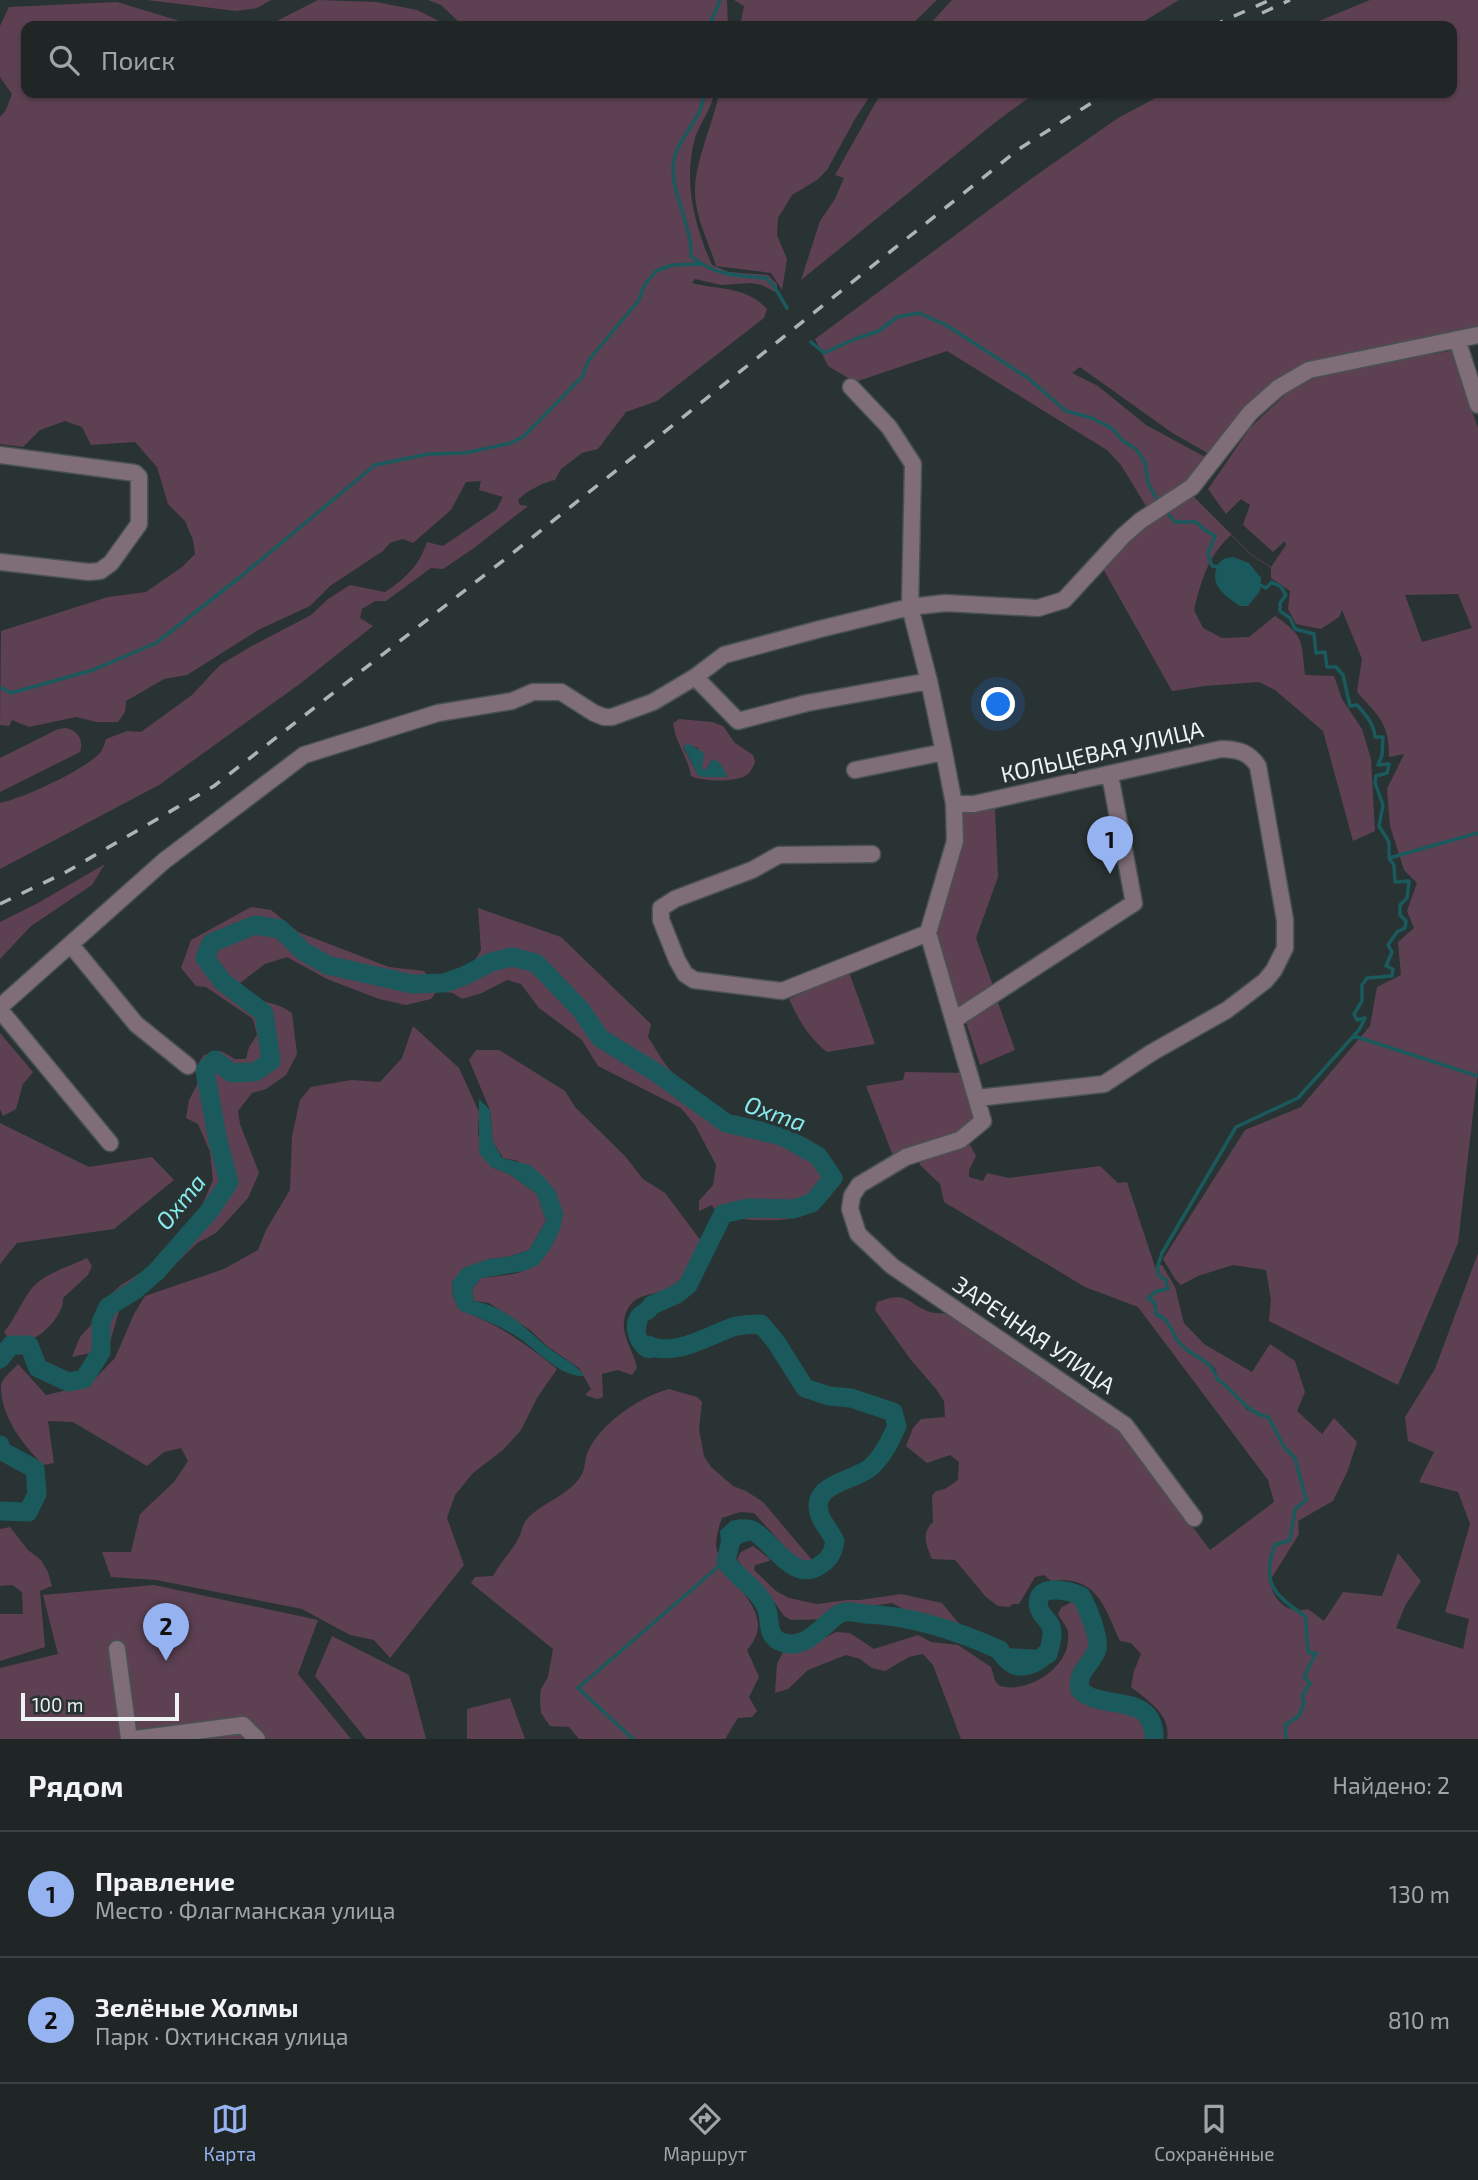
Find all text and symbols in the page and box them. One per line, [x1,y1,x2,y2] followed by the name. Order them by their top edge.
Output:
[21,21,1457,98] search box
[45,41,83,79] icon: search
[101,44,175,75] text: Поиск
[981,687,1015,721] your location
[998,714,1206,788] street label: КОЛЬЦЕВАЯ УЛИЦА
[1087,816,1133,874] pin: 1
[741,1089,810,1137] water label: Охта
[149,1167,211,1235] water label: Охта
[948,1270,1122,1399] street label: ЗАРЕЧНАЯ УЛИЦА
[143,1603,189,1661] pin: 2
[21,1690,178,1722] scale bar
[32,1693,83,1716] text: 100 m
[28,1767,124,1803] text: Рядом
[1333,1771,1450,1799] text: Найдено: 2
[95,1865,235,1896] text: Правление
[46,1880,56,1908] text: 1
[1389,1880,1450,1908] text: 130 m
[95,1896,395,1924] text: Место · Флагманская улица
[95,1991,299,2022] text: Зелёные Холмы
[44,2006,58,2034] text: 2
[1388,2006,1450,2034] text: 810 m
[95,2022,348,2050] text: Парк · Охтинская улица
[203,2100,256,2165] tab: Карта
[663,2100,747,2165] tab: Маршрут
[1154,2100,1275,2165] tab: Сохранённые

